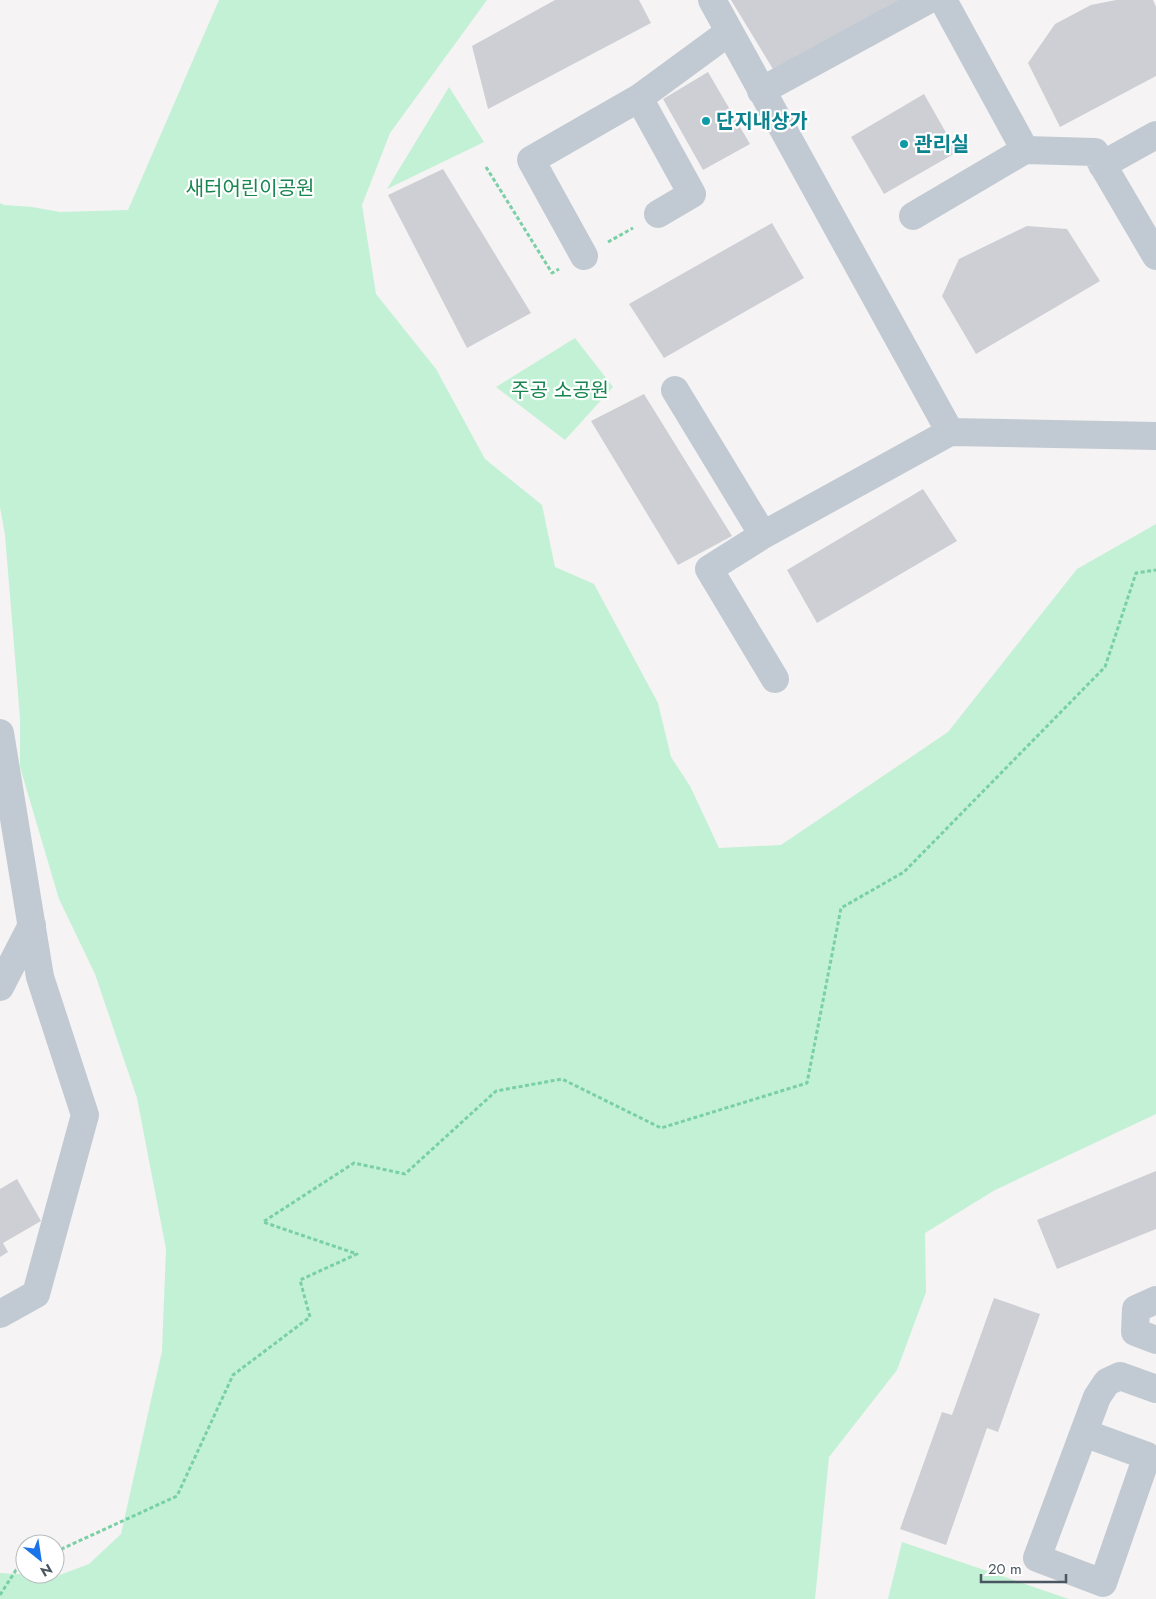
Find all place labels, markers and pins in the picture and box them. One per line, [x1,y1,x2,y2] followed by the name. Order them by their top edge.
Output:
[716,107,808,136] place label: 단지내상가
[700,115,712,127] marker: 단지내상가
[914,130,969,159] place label: 관리실
[898,138,910,150] marker: 관리실

